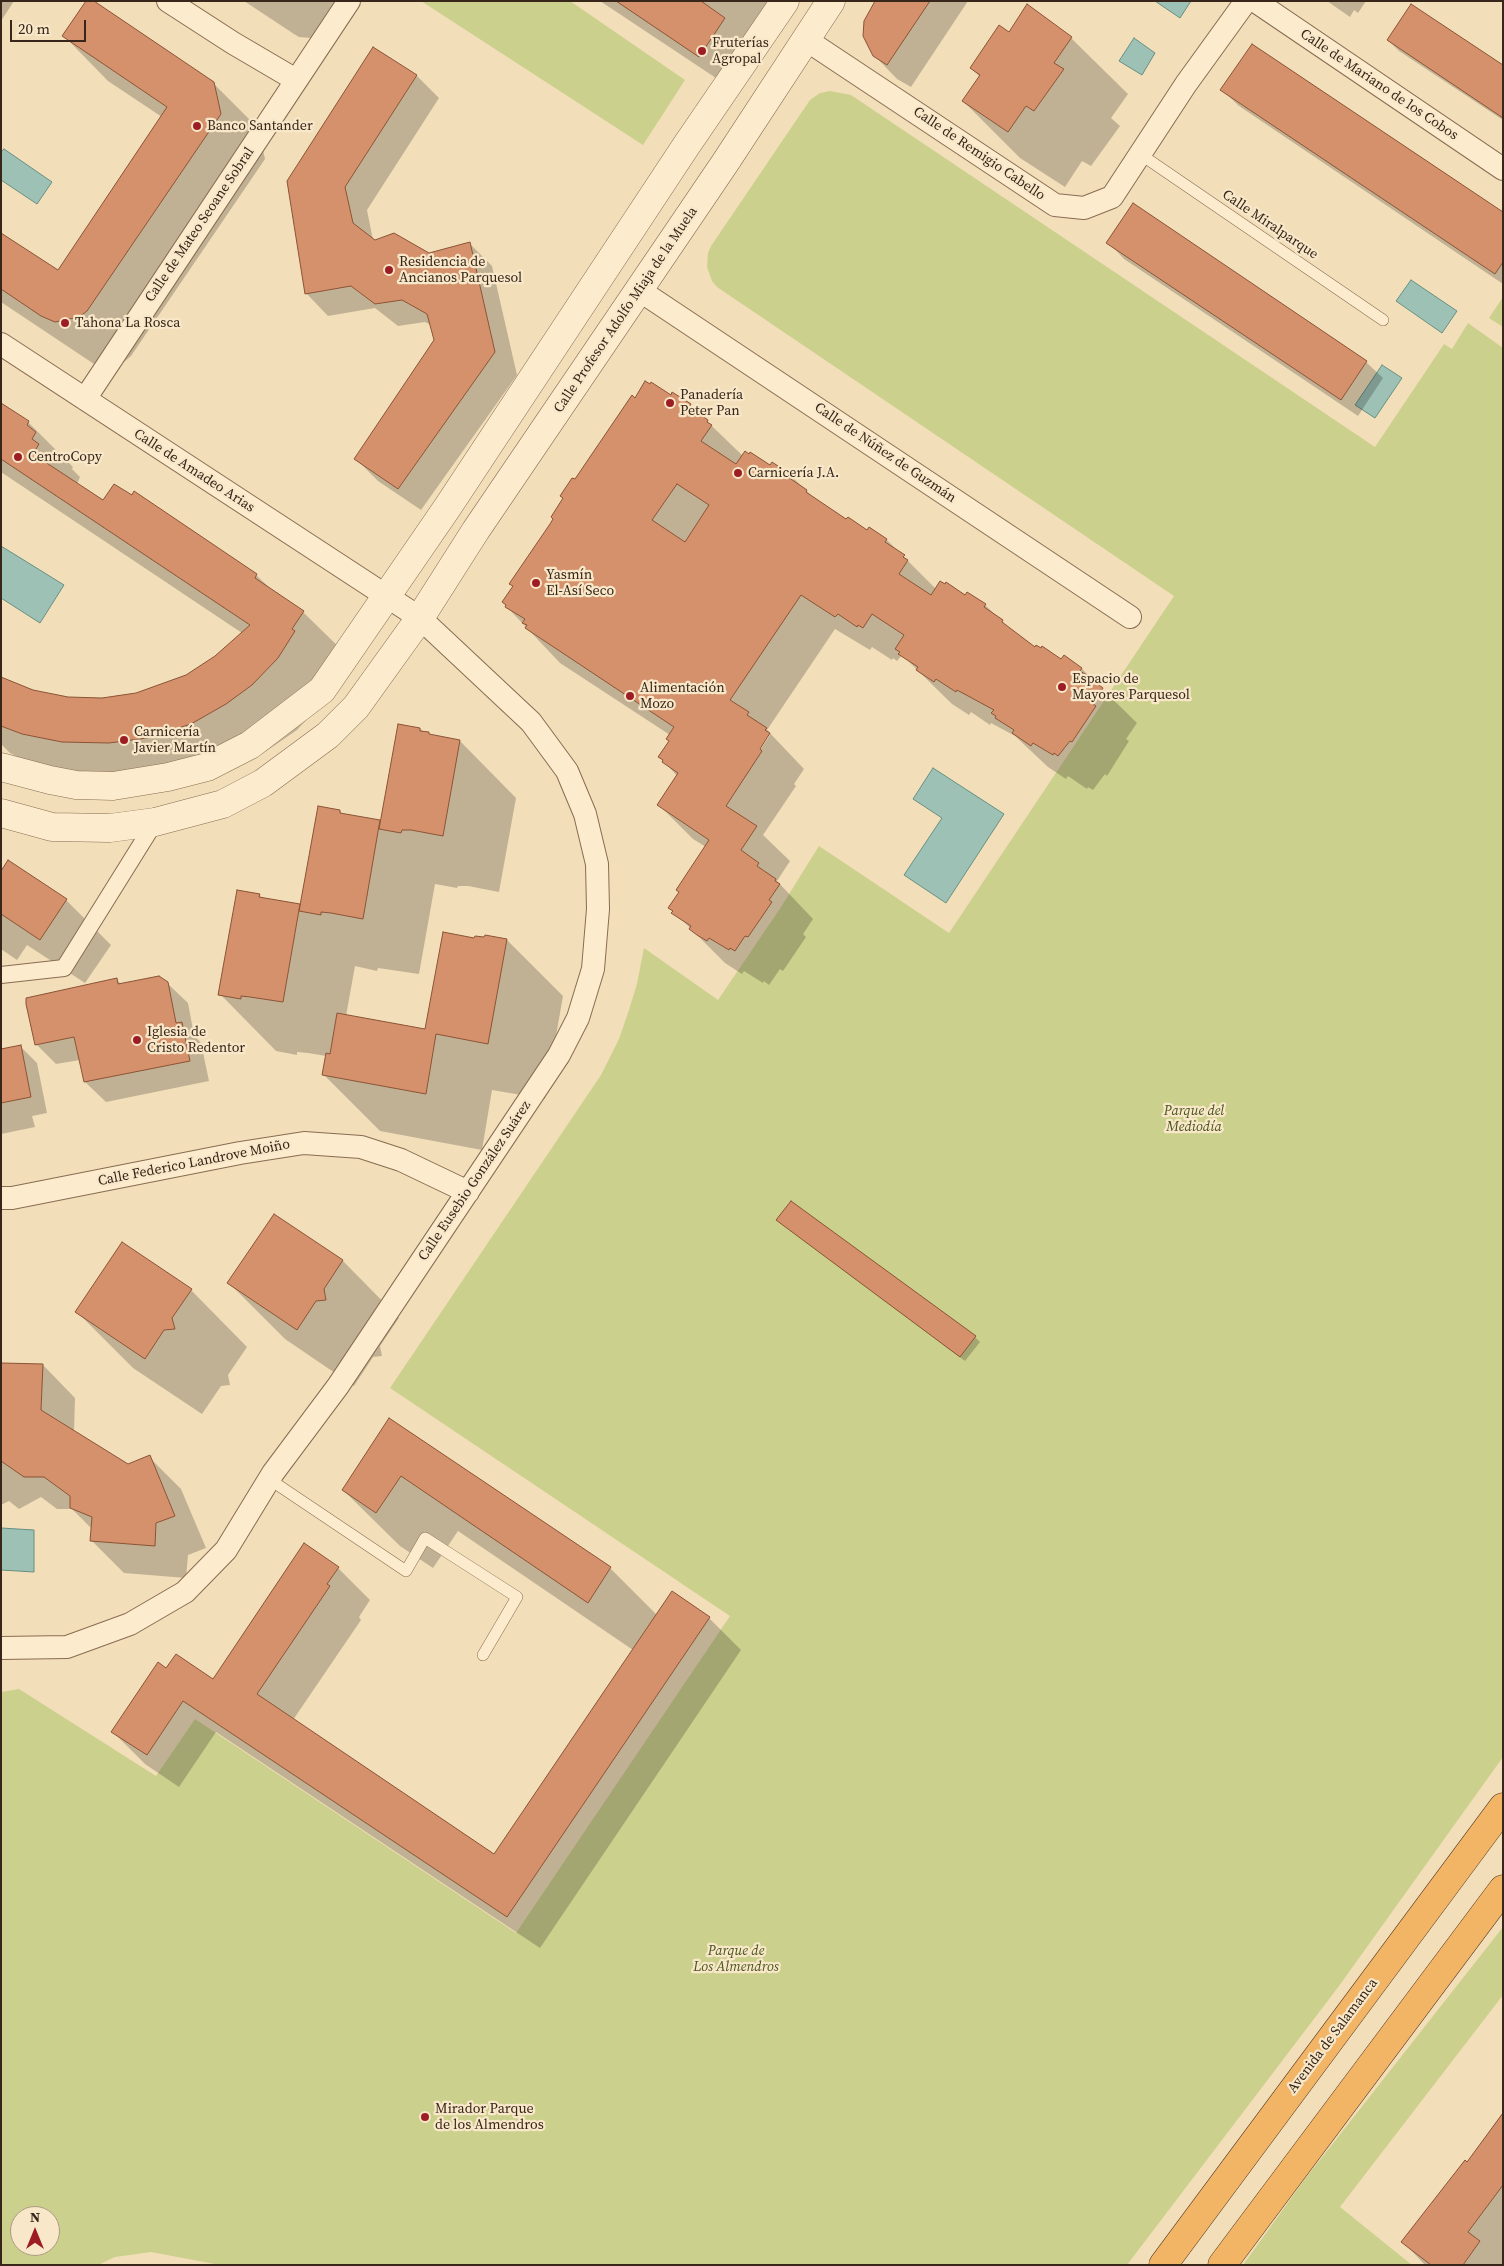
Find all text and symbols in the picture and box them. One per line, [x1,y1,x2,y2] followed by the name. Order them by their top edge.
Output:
[12,10,89,42] scale bar
[18,18,50,39] text: 20 m
[1297,26,1461,144] street label: Calle de Mariano de los Cobos
[712,35,769,68] place label: Fruterías Agropal
[696,45,708,57] marker: Fruterías Agropal
[910,104,1048,204] street label: Calle de Remigio Cabello
[207,118,313,134] place label: Banco Santander
[191,120,203,132] marker: Banco Santander
[142,144,258,306] street label: Calle de Mateo Seoane Sobral
[1219,187,1321,263] street label: Calle Miralparque
[551,204,701,416] street label: Calle Profesor Adolfo Miaja de la Muela
[399,254,522,286] place label: Residencia de Ancianos Parquesol
[383,264,395,276] marker: Residencia de Ancianos Parquesol
[75,315,180,331] place label: Tahona La Rosca
[59,317,71,329] marker: Tahona La Rosca
[680,387,743,420] place label: Panadería Peter Pan
[664,397,676,409] marker: Panadería Peter Pan
[811,399,959,507] street label: Calle de Núñez de Guzmán
[130,426,258,516] street label: Calle de Amadeo Arias
[28,449,102,465] place label: CentroCopy
[12,451,24,463] marker: CentroCopy
[748,465,839,481] place label: Carnicería J.A.
[732,467,744,479] marker: Carnicería J.A.
[546,567,614,600] place label: Yasmín El-Así Seco
[530,577,542,589] marker: Yasmín El-Así Seco
[1072,671,1190,704] place label: Espacio de Mayores Parquesol
[640,680,725,712] place label: Alimentación Mozo
[1056,681,1068,693] marker: Espacio de Mayores Parquesol
[624,690,636,702] marker: Alimentación Mozo
[134,724,216,756] place label: Carnicería Javier Martín
[118,734,130,746] marker: Carnicería Javier Martín
[147,1024,245,1056] place label: Iglesia de Cristo Redentor
[131,1034,143,1046] marker: Iglesia de Cristo Redentor
[415,1098,535,1264] street label: Calle Eusebio González Suárez
[1164,1103,1224,1136] park label: Parque del Mediodía
[97,1136,291,1190] street label: Calle Federico Landrove Moiño
[693,1943,779,1975] park label: Parque de Los Almendros
[1284,1975,1382,2097] street label: Avenida de Salamanca
[435,2101,544,2134] place label: Mirador Parque de los Almendros
[419,2111,431,2123] marker: Mirador Parque de los Almendros
[10,2206,60,2256] north arrow
[30,2207,40,2227] text: N

